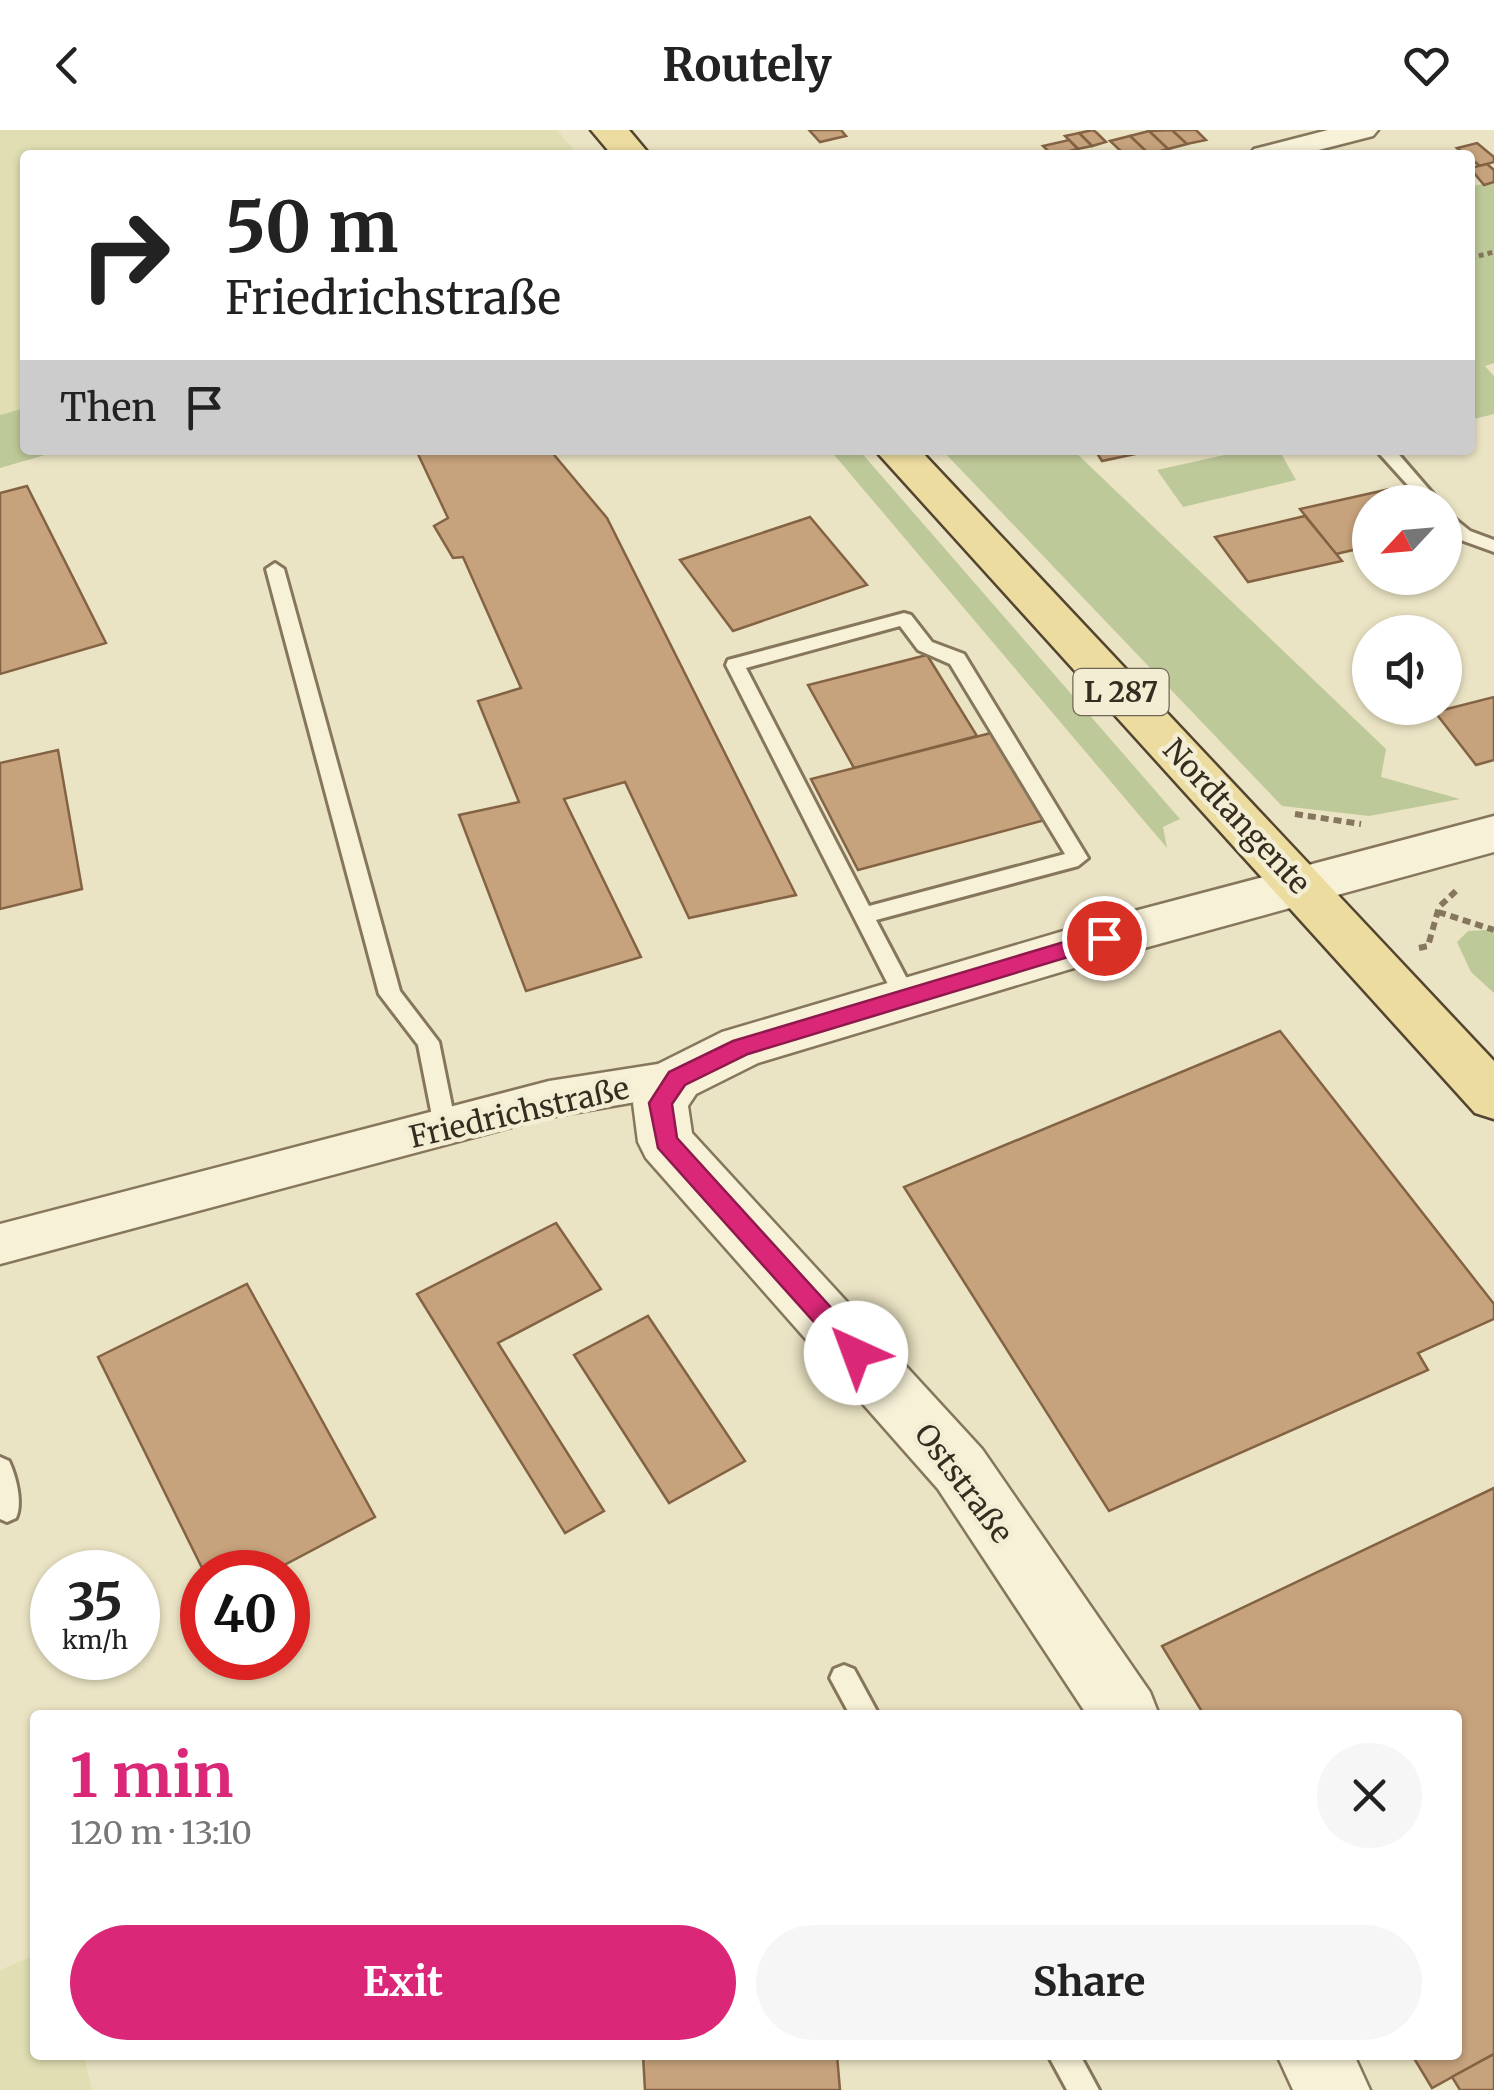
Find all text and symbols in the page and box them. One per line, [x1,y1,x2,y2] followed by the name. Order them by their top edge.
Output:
[662,37,832,93] text: Routely
[40,38,95,93] icon: back
[1399,38,1454,93] icon: heart
[225,183,398,271] text: 50 m
[60,190,190,320] icon: right
[225,270,561,326] text: Friedrichstraße
[177,380,232,435] icon: arrive
[60,384,157,431] text: Then
[1352,485,1462,595] north arrow
[1352,485,1462,725] map controls
[1352,615,1462,725] button: sound
[1074,669,1168,715] road number: L 287
[1156,731,1318,901] street label: Nordtangente
[1062,896,1147,981] pin
[1077,911,1132,966] icon: arrive
[406,1068,632,1156] street label: Friedrichstraße
[804,1301,908,1405] position arrow
[907,1416,1021,1550] street label: Oststraße
[180,1550,310,1680] speed limit sign: 40
[67,1571,123,1634] text: 35
[62,1624,128,1656] text: km/h
[70,1738,233,1813] text: 1 min
[1317,1743,1422,1848] button: close
[70,1813,252,1853] text: 120 m · 13:10
[70,1925,736,2040] button: Exit
[756,1925,1422,2040] button: Share

